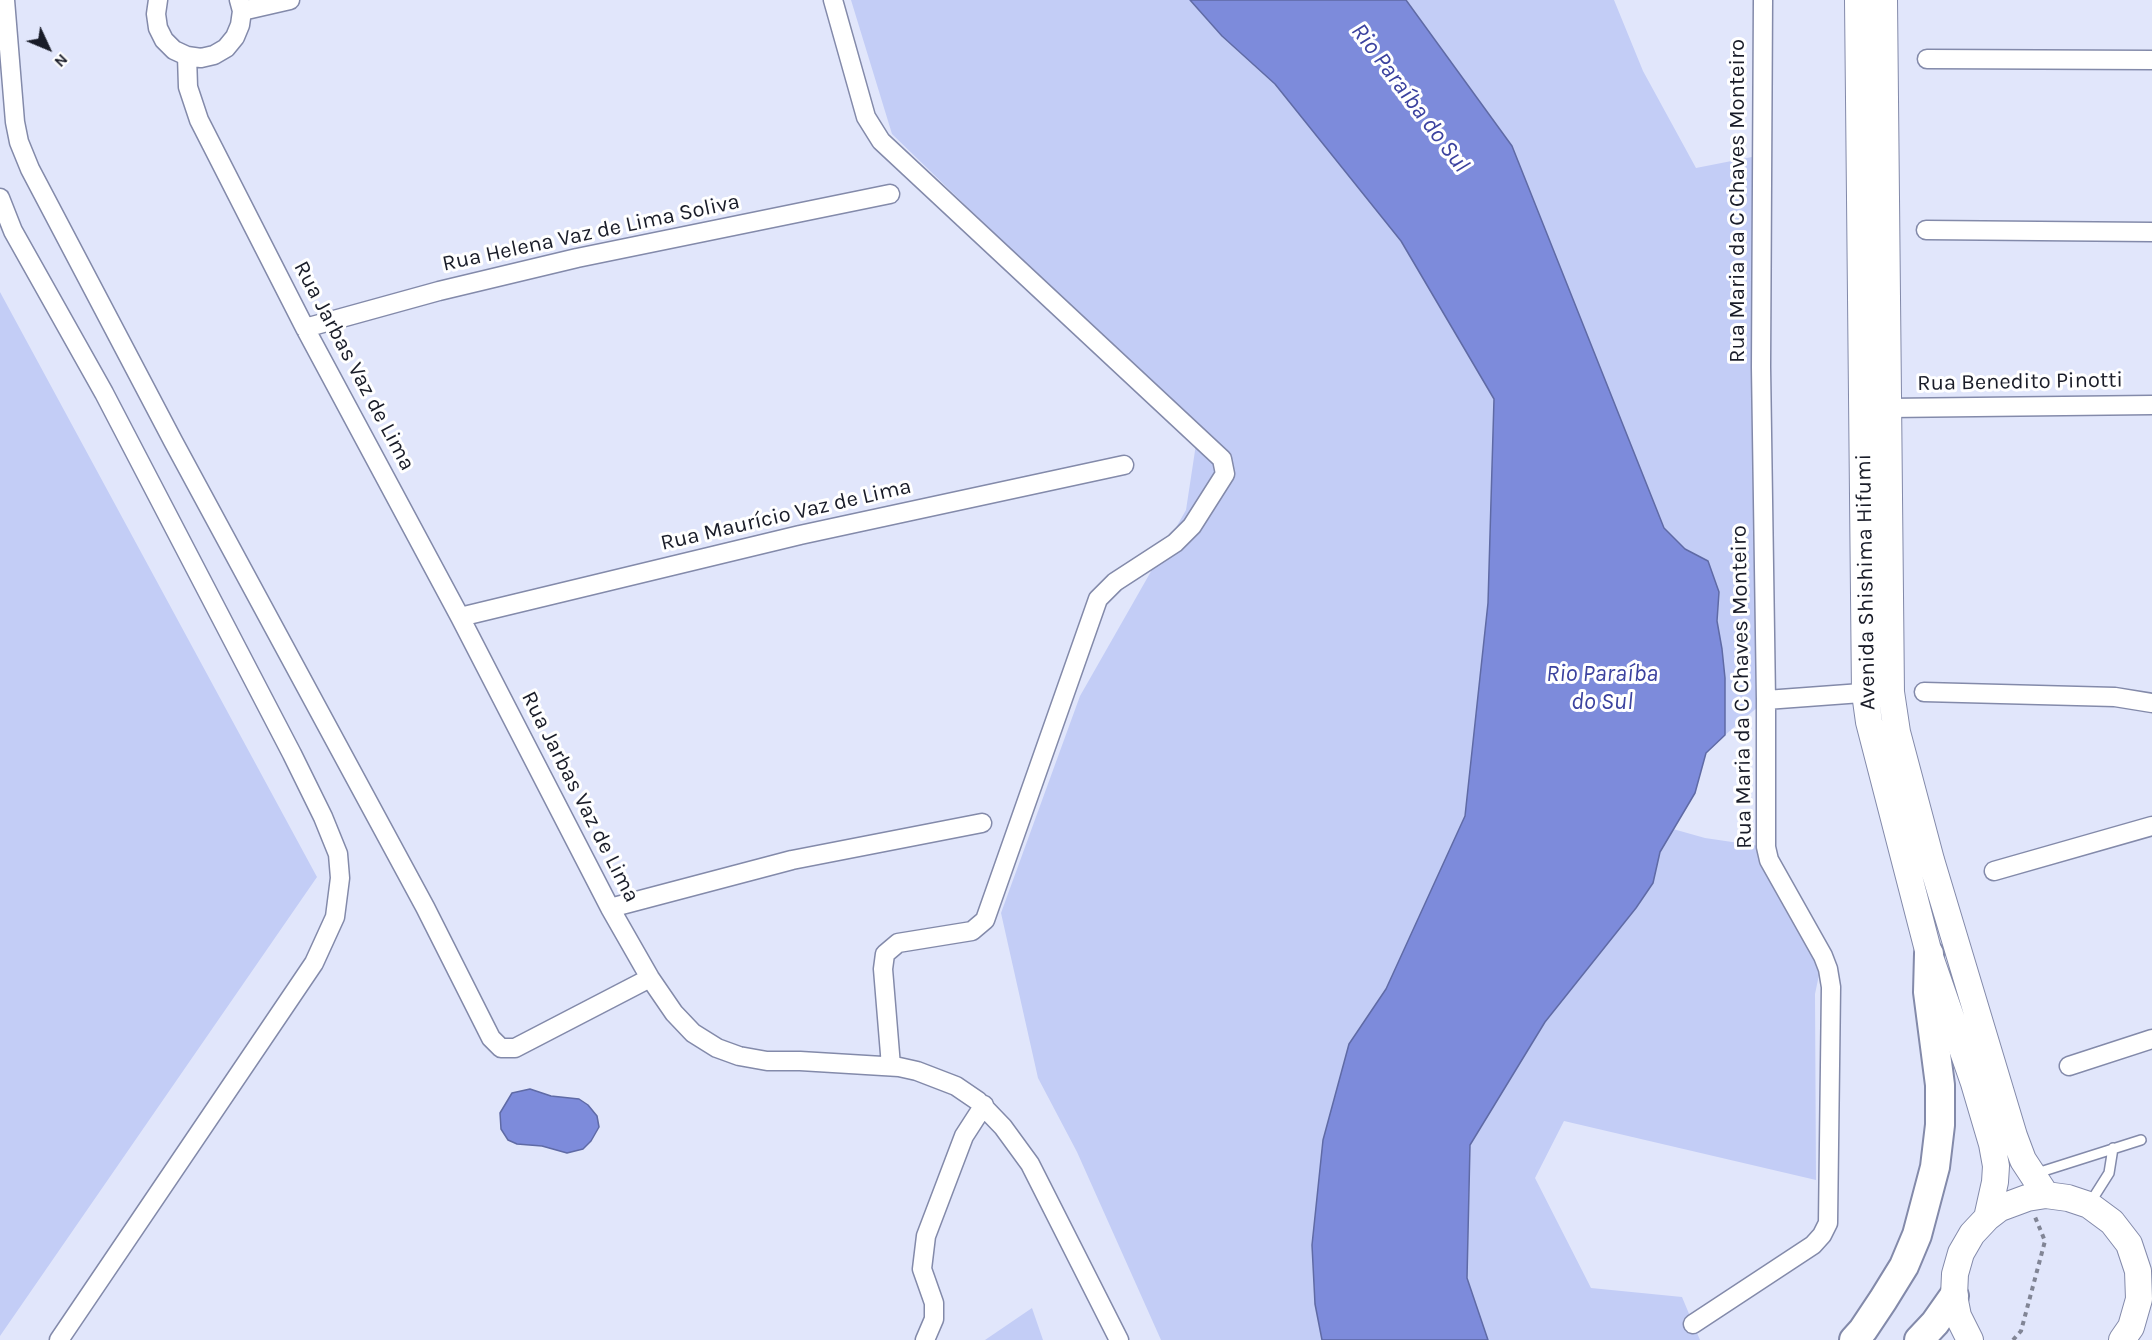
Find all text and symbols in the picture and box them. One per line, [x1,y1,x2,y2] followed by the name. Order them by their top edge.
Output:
[18,18,78,78] north arrow
[1345,18,1475,178] water label: Rio Paraíba do Sul
[1725,39,1751,363] street label: Rua Maria da C Chaves Monteiro
[50,50,72,72] text: N
[440,189,742,277] street label: Rua Helena Vaz de Lima Soliva
[288,257,420,475] street label: Rua Jarbas Vaz de Lima
[1917,367,2123,397] street label: Rua Benedito Pinotti
[1851,454,1881,710] street label: Avenida Shishima Hifumi
[658,473,914,557] street label: Rua Maurício Vaz de Lima
[1726,525,1758,849] street label: Rua Maria da C Chaves Monteiro
[1546,660,1658,716] water label: Rio Paraíba do Sul
[515,687,645,907] street label: Rua Jarbas Vaz de Lima

